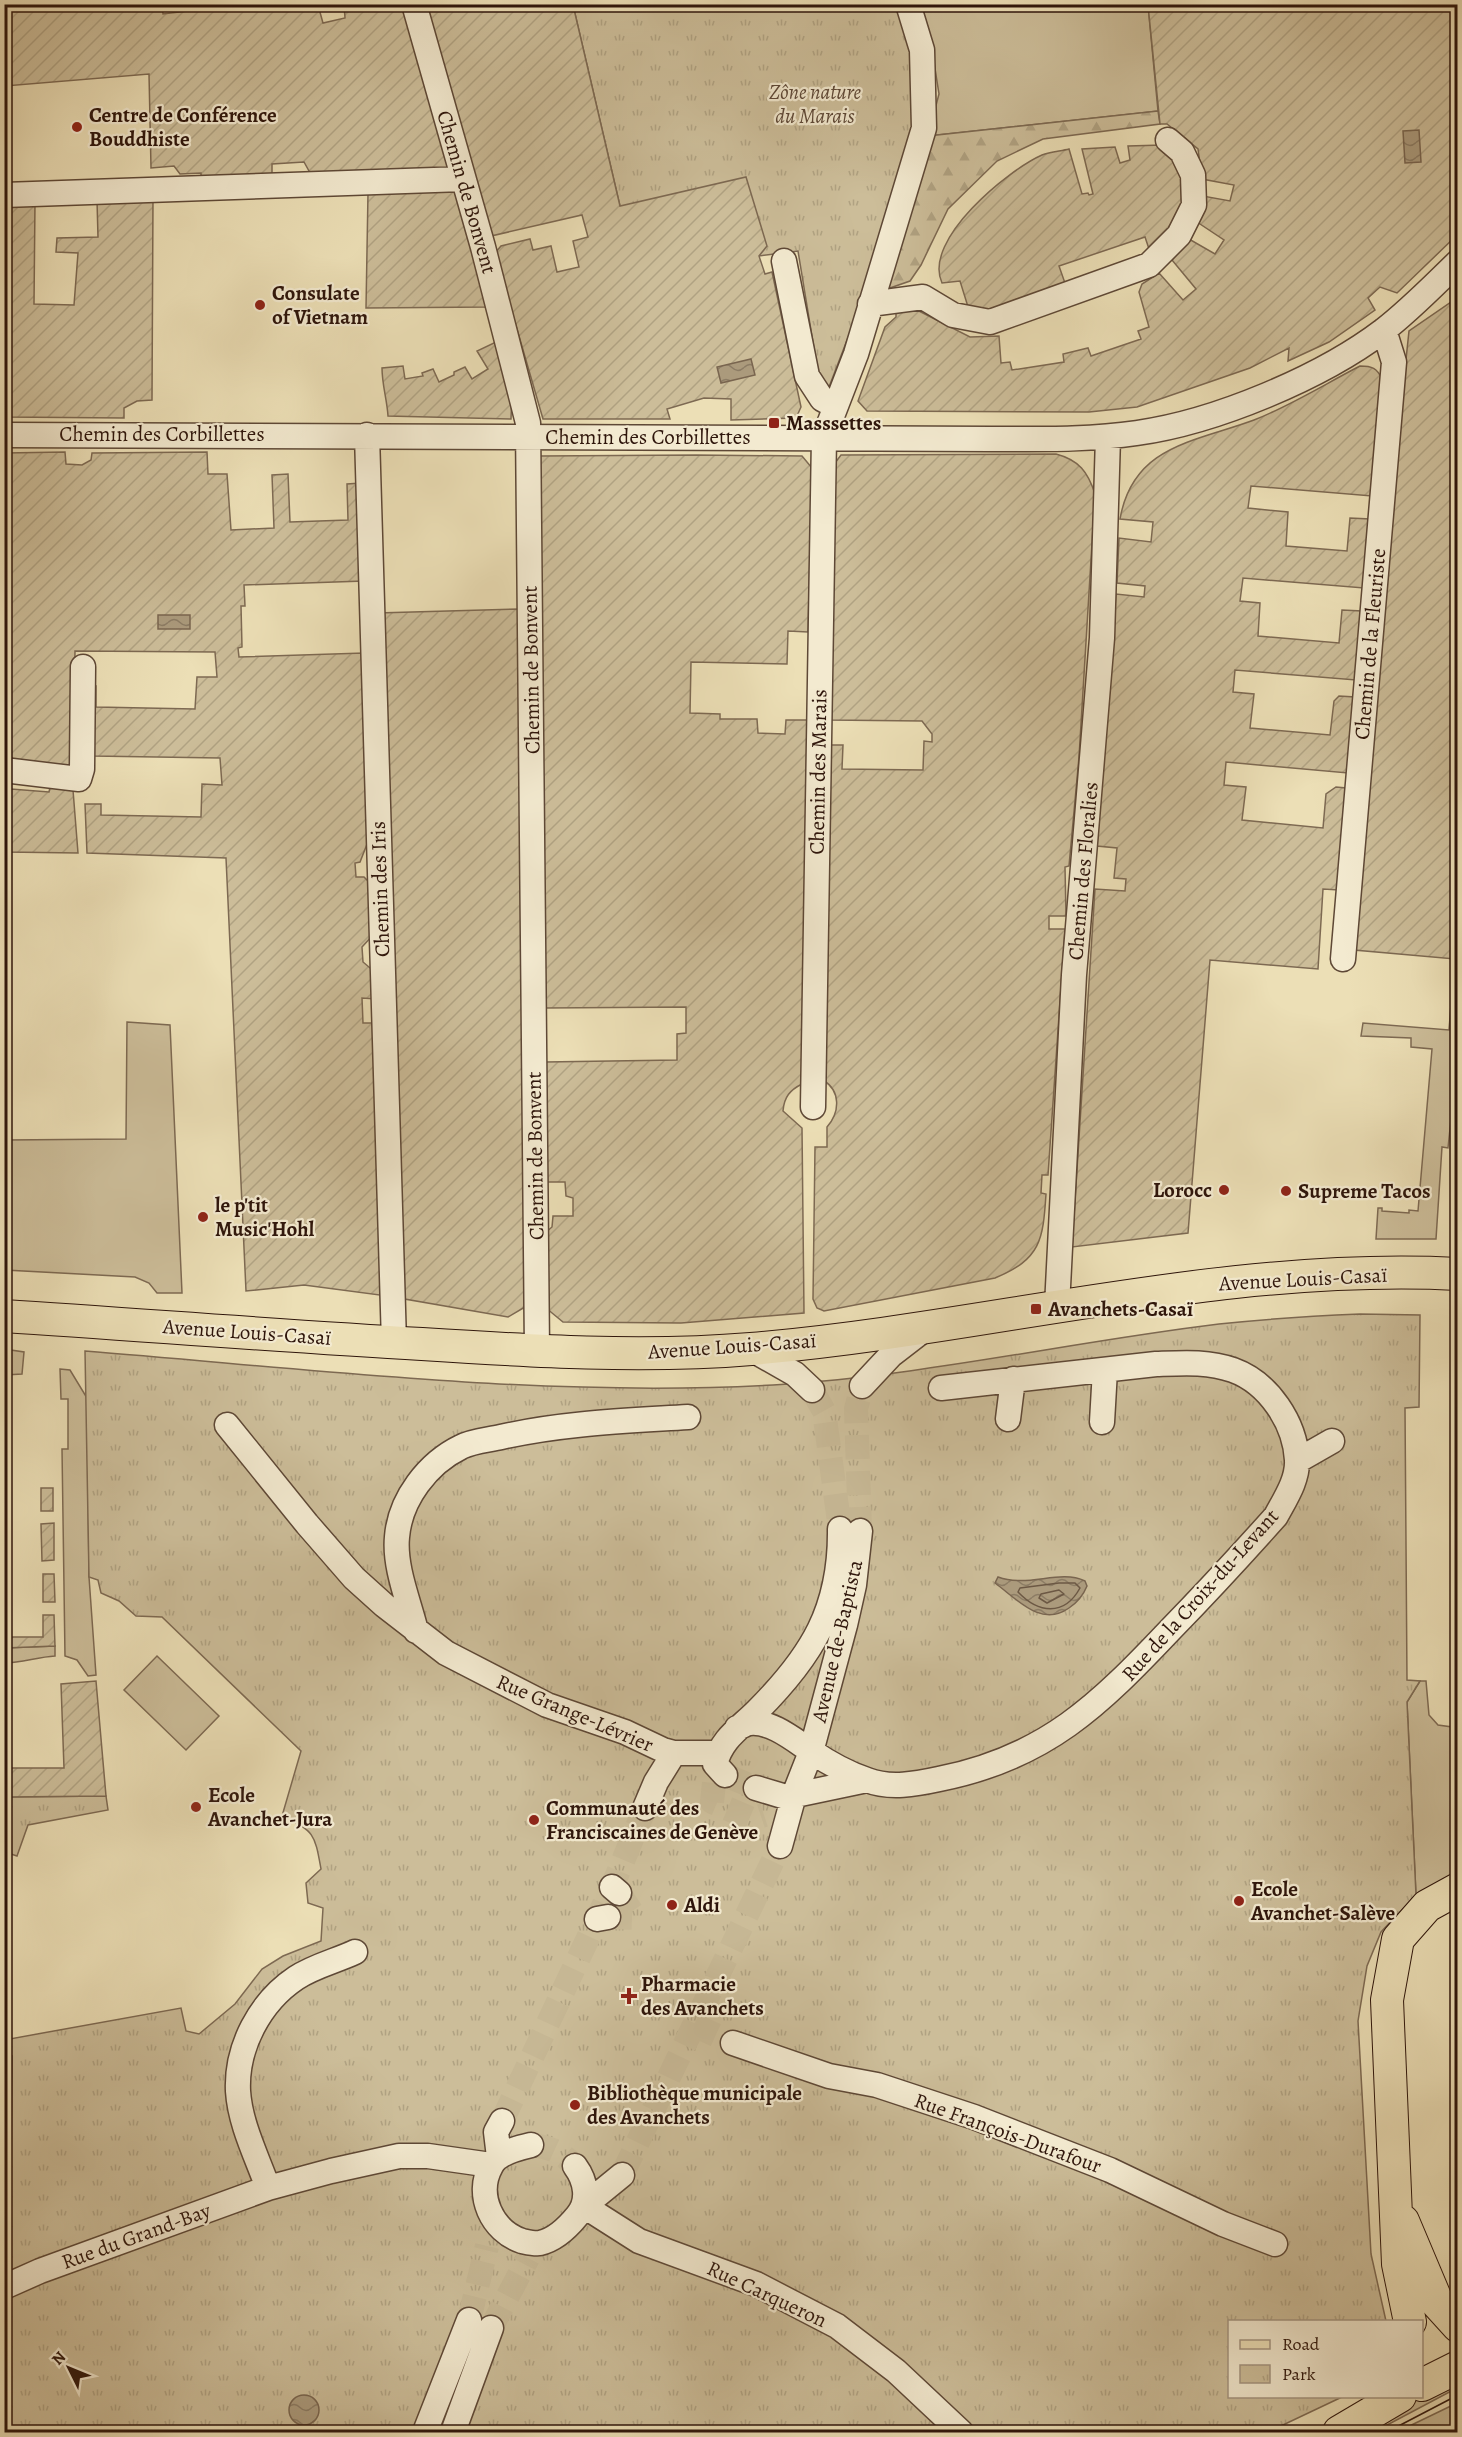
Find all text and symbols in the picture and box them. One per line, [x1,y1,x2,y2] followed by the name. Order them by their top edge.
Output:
[769,78,861,130] park label: Zône nature du Marais
[89,101,277,153] place label: Centre de Conférence Bouddhiste
[430,107,504,277] street label: Chemin de Bonvent
[70,120,84,134] marker: Centre de Conférence Bouddhiste
[272,279,368,331] place label: Consulate of Vietnam
[253,298,267,312] marker: Consulate of Vietnam
[786,409,881,437] place label: Masssettes
[767,416,781,430] marker: Masssettes
[59,420,265,448] street label: Chemin des Corbillettes
[545,423,751,451] street label: Chemin des Corbillettes
[1348,547,1392,741] street label: Chemin de la Fleuriste
[516,585,546,754] street label: Chemin de Bonvent
[803,689,833,855] street label: Chemin des Marais
[1061,781,1105,961] street label: Chemin des Floralies
[364,821,396,957] street label: Chemin des Iris
[520,1071,550,1240] street label: Chemin de Bonvent
[1153,1176,1212,1204] place label: Lorocc
[1298,1177,1431,1205] place label: Supreme Tacos
[1217,1183,1231,1197] marker: Lorocc
[1279,1184,1293,1198] marker: Supreme Tacos
[215,1191,315,1243] place label: le p'tit Music'Hohl
[196,1210,210,1224] marker: le p'tit Music'Hohl
[1217,1261,1388,1297] street label: Avenue Louis-Casaï
[1047,1295,1193,1323] place label: Avanchets-Casaï
[1029,1302,1043,1316] marker: Avanchets-Casaï
[161,1312,332,1352] street label: Avenue Louis-Casaï
[646,1326,817,1366] street label: Avenue Louis-Casaï
[1115,1503,1285,1687] street label: Rue de la Croix-du-Levant
[804,1557,869,1726] street label: Avenue de-Baptista
[492,1667,658,1759] street label: Rue Grange-Lévrier
[207,1781,333,1833] place label: Ecole Avanchet-Jura
[546,1794,758,1846] place label: Communauté des Franciscaines de Genève
[189,1800,203,1814] marker: Ecole Avanchet-Jura
[527,1813,541,1827] marker: Communauté des Franciscaines de Genève
[1250,1875,1395,1927] place label: Ecole Avanchet-Salève
[683,1891,720,1919] place label: Aldi
[1232,1894,1246,1908] marker: Ecole Avanchet-Salève
[665,1898,679,1912] marker: Aldi
[641,1970,764,2022] place label: Pharmacie des Avanchets
[622,1989,636,2003] marker: Pharmacie des Avanchets
[587,2079,802,2131] place label: Bibliothèque municipale des Avanchets
[910,2086,1106,2180] street label: Rue François-Durafour
[568,2098,582,2112] marker: Bibliothèque municipale des Avanchets
[58,2196,215,2276] street label: Rue du Grand-Bay
[702,2254,832,2334] street label: Rue Carqueron
[1228,2320,1423,2398] legend
[1282,2332,1320,2356] text: Road
[39,2338,99,2398] north arrow
[47,2346,71,2370] text: N
[1282,2362,1316,2386] text: Park

